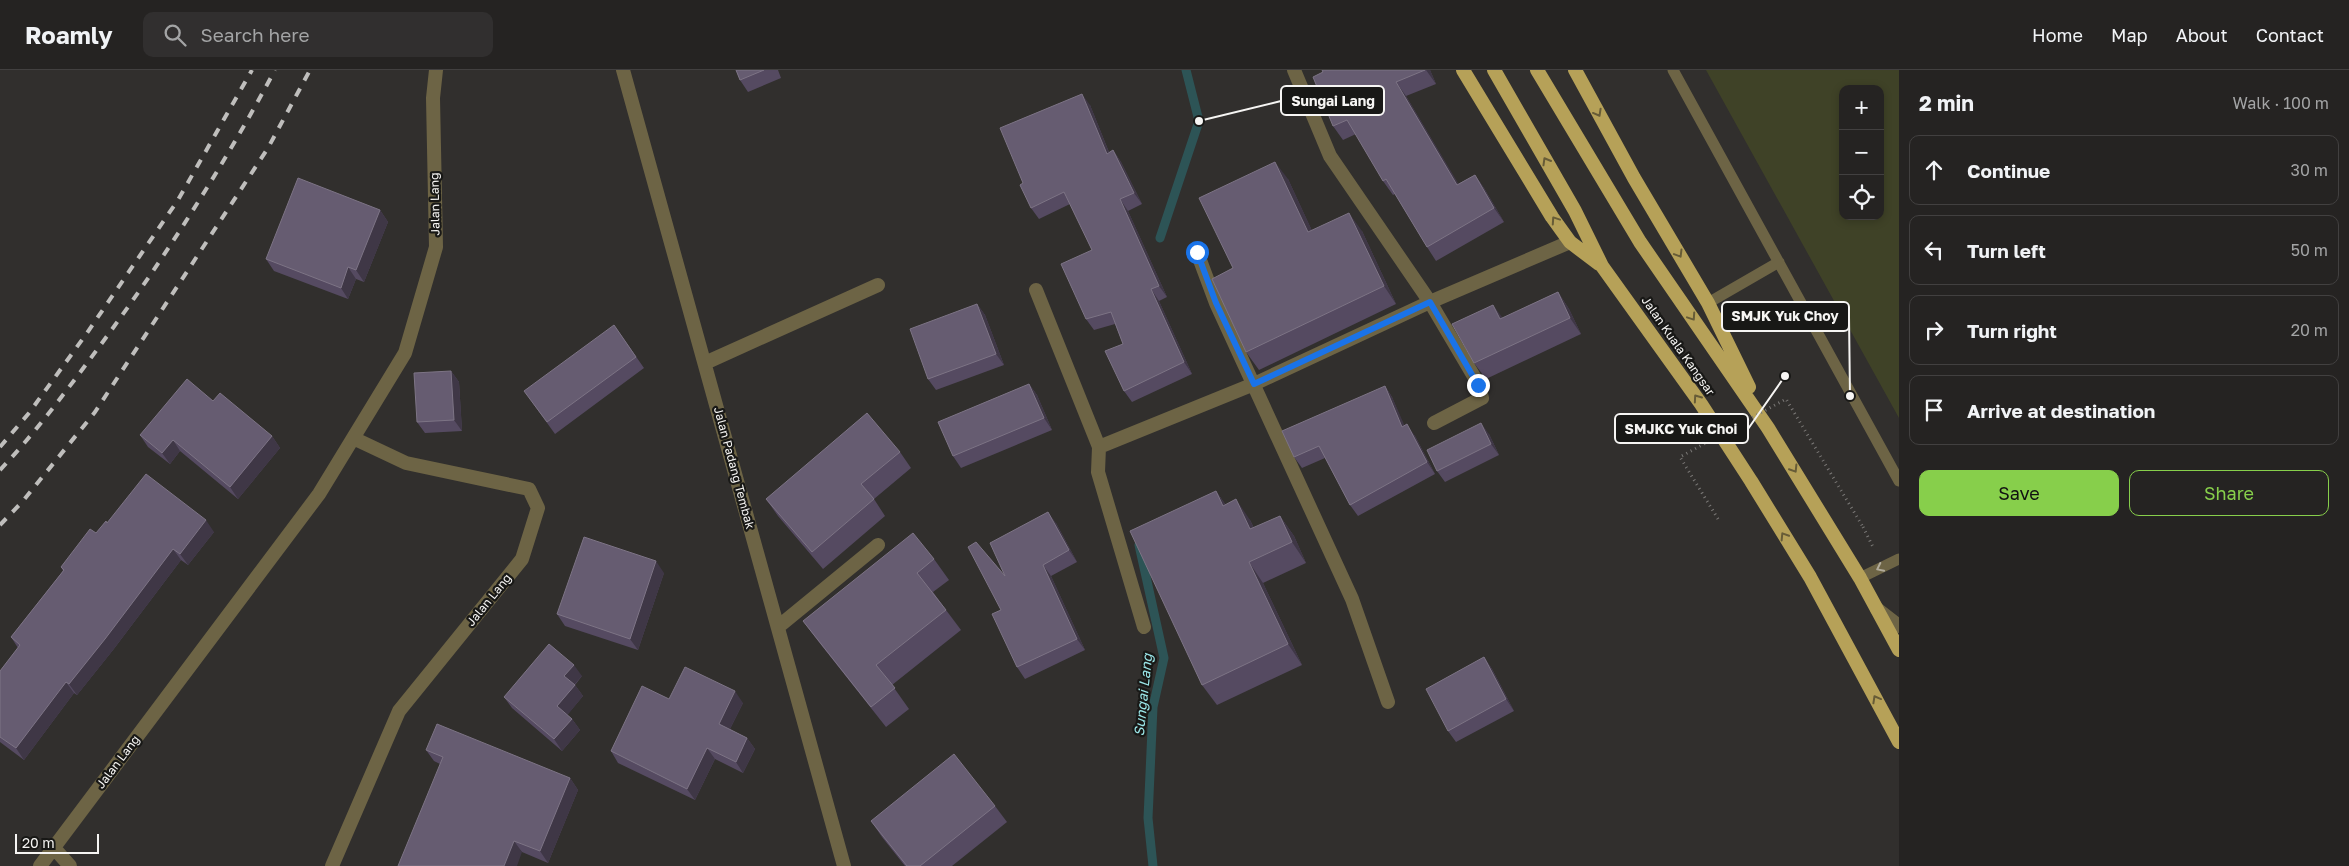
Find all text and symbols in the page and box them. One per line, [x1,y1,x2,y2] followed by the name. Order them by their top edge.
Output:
[143,12,493,57] search box
[25,20,113,49] text: Roamly
[161,21,189,49] icon: search
[201,23,309,46] text: Search here
[2032,24,2083,46] text: Home
[2111,24,2148,46] text: Map
[2176,24,2228,46] text: About
[2256,24,2324,46] text: Contact
[1839,85,1884,220] map controls
[1839,85,1884,130] button: +
[1281,86,1384,115] callout: Sungai Lang
[1919,90,1974,116] text: 2 min
[1291,92,1375,109] text: Sungai Lang
[2233,93,2329,113] text: Walk · 100 m
[1592,107,1602,116] one-way arrow
[1839,130,1884,175] button: −
[1920,156,1948,184] icon: ahead
[1542,157,1552,166] one-way arrow
[1967,159,2050,182] text: Continue
[2291,160,2328,180] text: 30 m
[426,172,443,236] street label: Jalan Lang
[1839,175,1884,220] button: locate
[1552,217,1561,226] one-way arrow
[1920,236,1948,264] icon: left
[1967,239,2046,262] text: Turn left
[2291,240,2328,260] text: 50 m
[1186,241,1209,264] route start
[1673,248,1683,257] one-way arrow
[1639,293,1718,398] street label: Jalan Kuala Kangsar
[1722,302,1849,331] callout: SMJK Yuk Choy
[1731,307,1839,324] text: SMJK Yuk Choy
[1686,311,1695,321] one-way arrow
[1920,316,1948,344] icon: right
[1967,319,2057,342] text: Turn right
[2291,320,2328,340] text: 20 m
[1467,374,1490,397] route end
[1694,395,1703,404] one-way arrow
[1920,396,1948,424] icon: arrive
[1967,399,2155,422] text: Arrive at destination
[711,405,758,531] street label: Jalan Padang Tembak
[1615,414,1748,443] callout: SMJKC Yuk Choi
[1625,420,1738,437] text: SMJKC Yuk Choi
[1787,464,1797,473] one-way arrow
[1919,470,2119,516] button: Save
[2129,470,2329,516] button: Share
[1781,532,1790,541] one-way arrow
[1876,562,1885,572] one-way arrow
[463,571,514,629] street label: Jalan Lang
[1130,651,1155,737] water label: Sungai Lang
[1872,695,1882,704] one-way arrow
[93,732,143,791] street label: Jalan Lang
[15,831,99,854] scale bar
[22,834,55,851] text: 20 m

